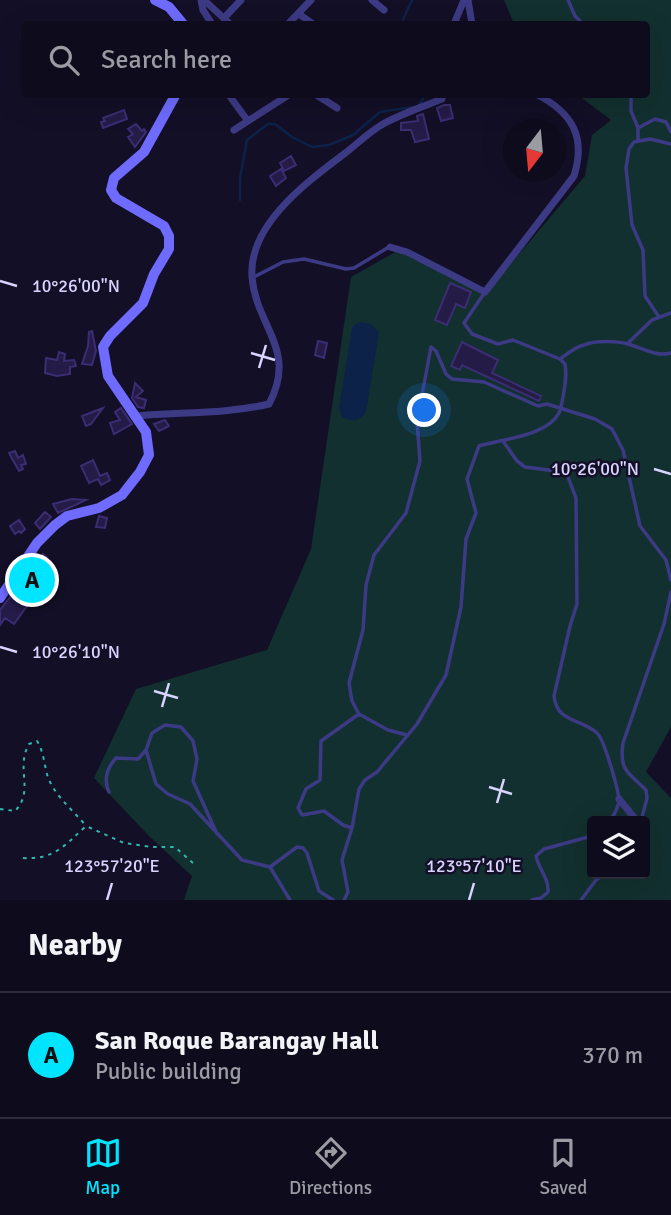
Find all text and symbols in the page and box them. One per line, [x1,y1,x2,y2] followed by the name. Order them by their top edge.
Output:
[21,21,650,98] search box
[45,41,83,79] icon: search
[101,44,232,76] text: Search here
[503,119,566,182] north arrow
[32,275,120,297] text: 10°26'00"N
[407,393,441,427] your location
[551,458,639,480] text: 10°26'00"N
[9,554,55,606] pin: A
[32,641,120,663] text: 10°26'10"N
[587,816,650,879] map controls
[587,816,650,879] button: layers
[64,855,160,877] text: 123°57'20"E
[426,855,522,877] text: 123°57'10"E
[28,927,122,964] text: Nearby
[95,1025,379,1057] text: San Roque Barangay Hall
[44,1041,58,1070] text: A
[582,1041,643,1070] text: 370 m
[95,1057,242,1086] text: Public building
[84,1134,122,1200] tab: Map
[289,1134,372,1200] tab: Directions
[539,1134,587,1200] tab: Saved

